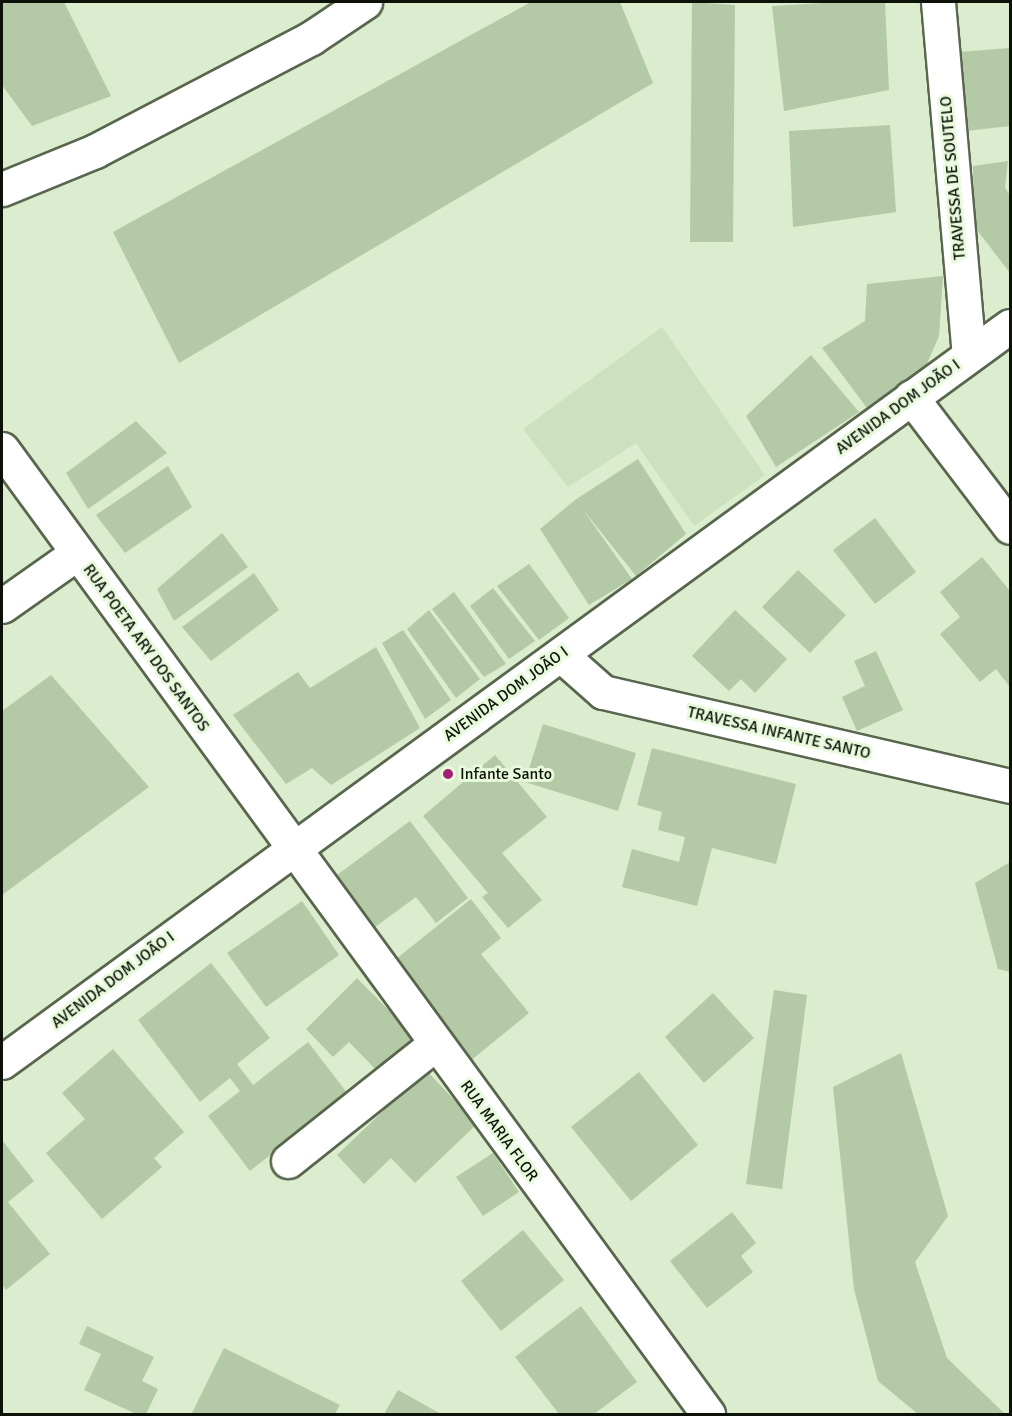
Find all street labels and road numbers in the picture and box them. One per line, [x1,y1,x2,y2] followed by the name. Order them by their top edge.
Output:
[936,95,970,261] street label: TRAVESSA DE SOUTELO
[832,355,964,459] street label: AVENIDA DOM JOÃO I
[79,561,213,735] street label: RUA POETA ARY DOS SANTOS
[440,642,572,746] street label: AVENIDA DOM JOÃO I
[686,703,872,763] street label: TRAVESSA INFANTE SANTO
[48,927,178,1033] street label: AVENIDA DOM JOÃO I
[456,1077,542,1185] street label: RUA MARIA FLOR

